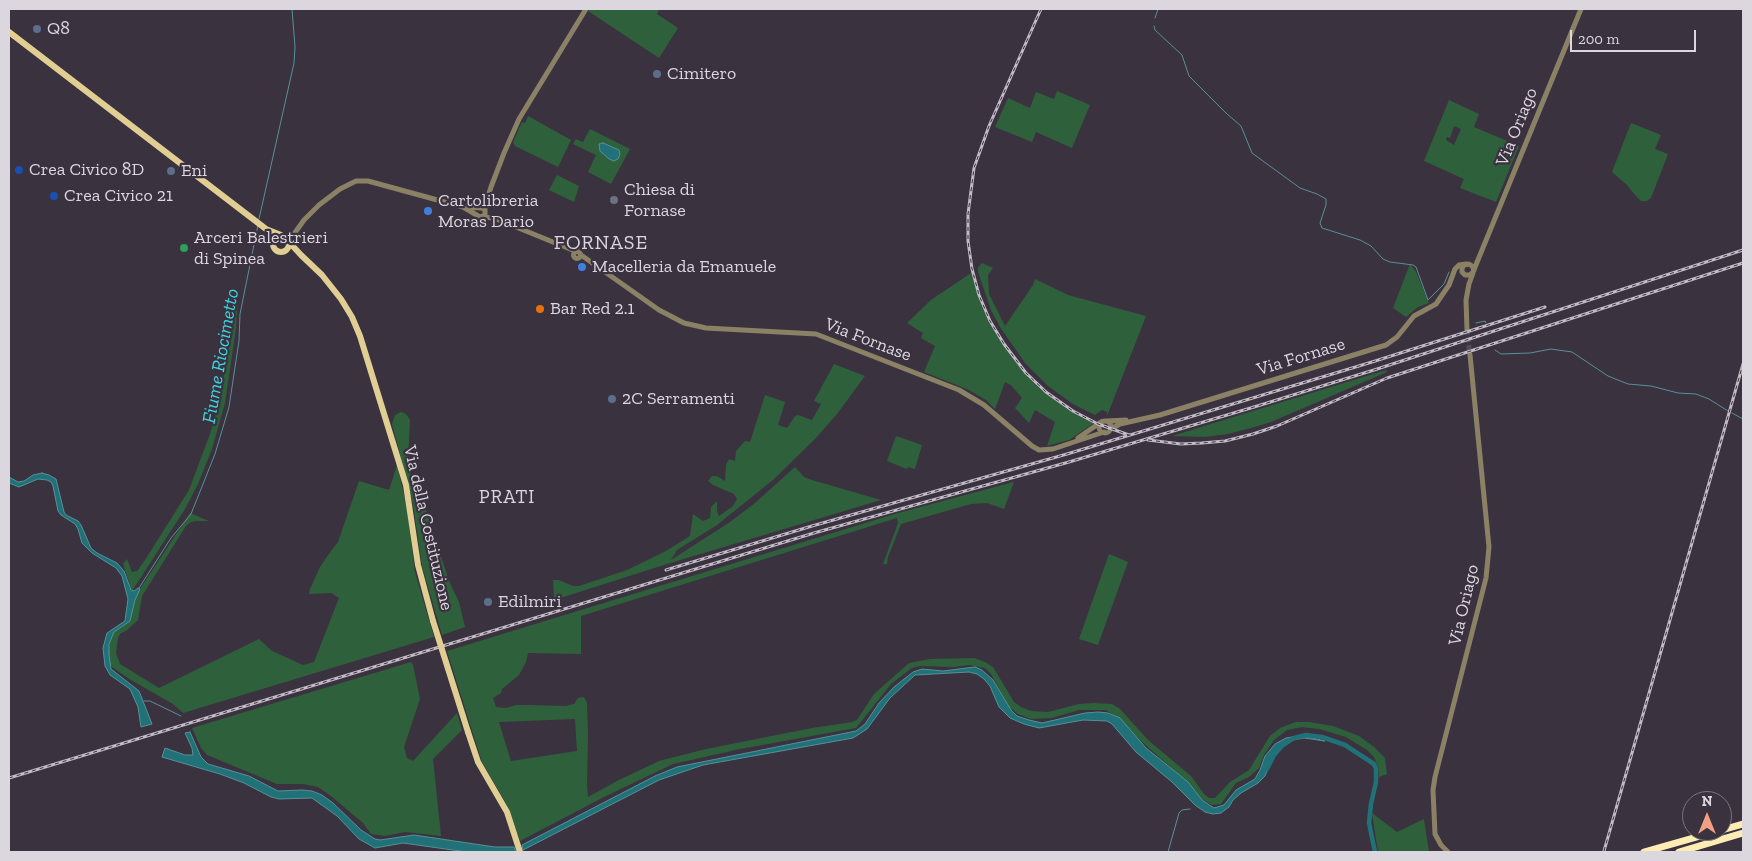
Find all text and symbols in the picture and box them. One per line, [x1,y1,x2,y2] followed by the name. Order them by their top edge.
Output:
[47,18,70,40] place label: Q8
[1572,20,1698,52] scale bar
[31,23,43,35] marker: Q8
[1578,30,1619,48] text: 200 m
[667,63,736,85] place label: Cimitero
[651,68,663,80] marker: Cimitero
[1492,85,1542,169] street label: Via Oriago
[29,159,144,181] place label: Crea Civico 8D
[181,160,207,182] place label: Eni
[13,164,25,176] marker: Crea Civico 8D
[165,165,177,177] marker: Eni
[624,179,695,222] place label: Chiesa di Fornase
[64,185,173,207] place label: Crea Civico 21
[48,190,60,202] marker: Crea Civico 21
[438,190,539,232] place label: Cartolibreria Moras Dario
[608,194,620,206] marker: Chiesa di Fornase
[422,205,434,217] marker: Cartolibreria Moras Dario
[194,227,328,270] place label: Arceri Balestrieri di Spinea
[553,231,649,255] district label: FORNASE
[178,242,190,254] marker: Arceri Balestrieri di Spinea
[592,256,776,278] place label: Macelleria da Emanuele
[576,261,588,273] marker: Macelleria da Emanuele
[198,287,244,425] water label: Fiume Riocimetto
[550,298,635,320] place label: Bar Red 2.1
[534,303,546,315] marker: Bar Red 2.1
[822,314,914,366] street label: Via Fornase
[1254,333,1348,381] street label: Via Fornase
[622,388,735,410] place label: 2C Serramenti
[606,393,618,405] marker: 2C Serramenti
[399,443,457,613] street label: Via della Costituzione
[478,487,536,509] district label: PRATI
[1444,562,1484,648] street label: Via Oriago
[498,591,561,613] place label: Edilmiri
[482,596,494,608] marker: Edilmiri
[1682,791,1732,841] north arrow
[1702,793,1712,810] text: N

